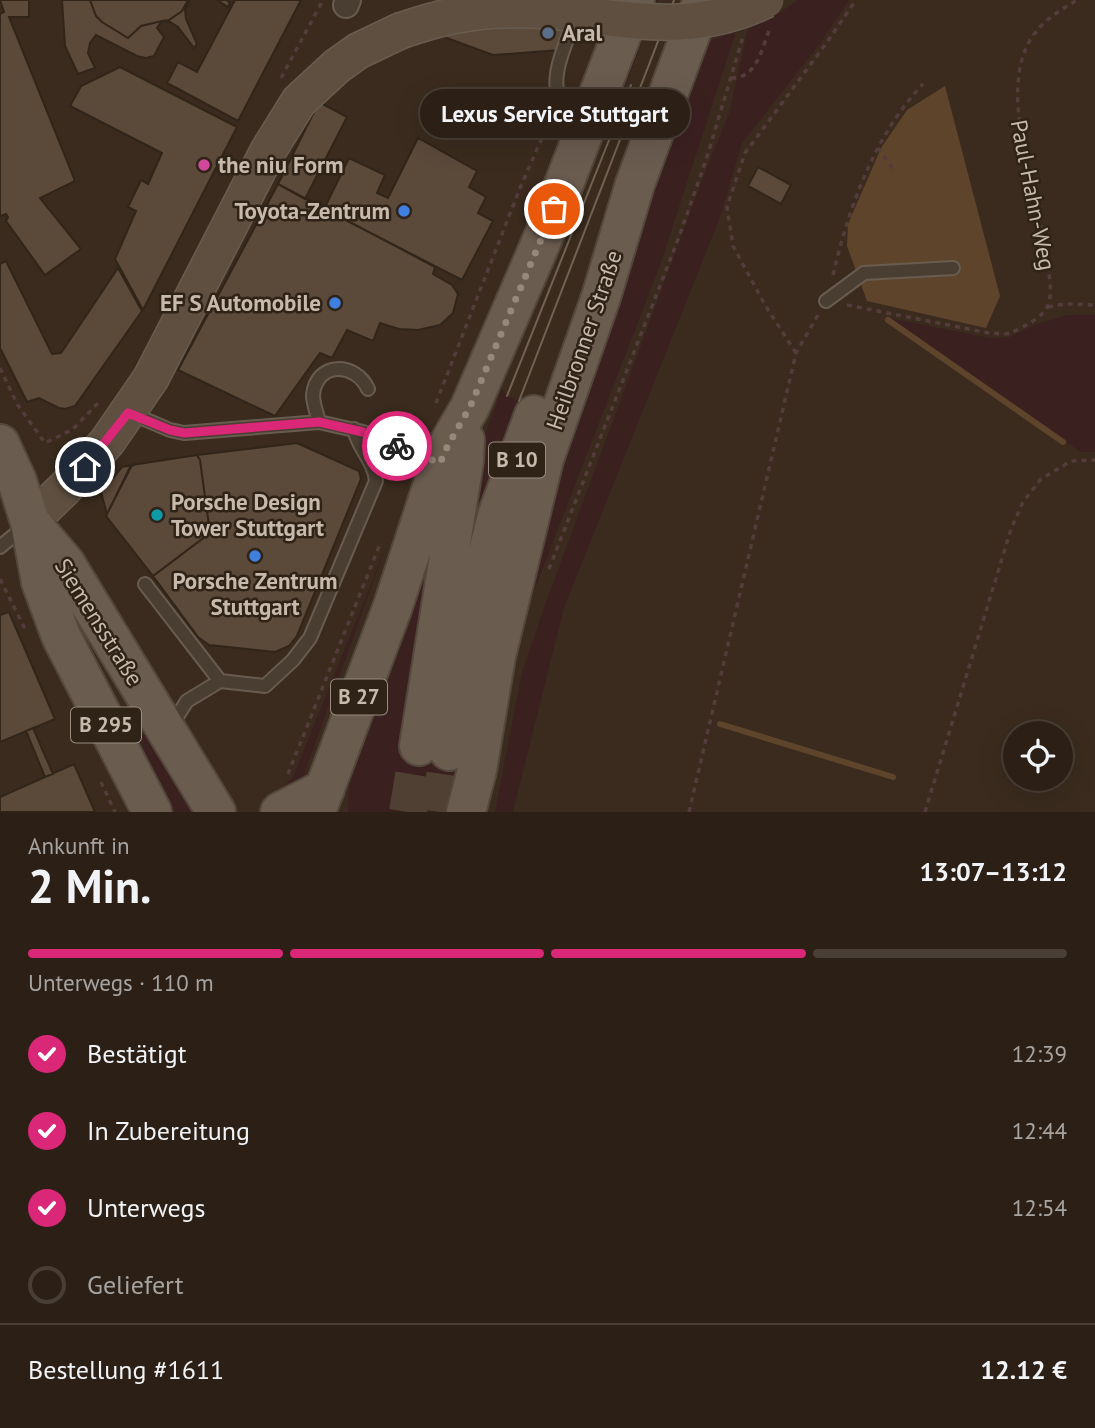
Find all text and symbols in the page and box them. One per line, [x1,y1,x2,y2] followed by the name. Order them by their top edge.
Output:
[562,18,602,47] place label: Aral
[540,25,556,41] marker: Aral
[419,90,689,139] callout: Lexus Service Stuttgart
[441,99,669,128] text: Lexus Service Stuttgart
[1005,117,1062,273] street label: Paul-Hahn-Weg
[218,150,344,179] place label: the niu Form
[196,157,212,173] marker: the niu Form
[524,179,584,239] pin
[535,190,573,228] icon: bag
[234,196,390,225] place label: Toyota-Zentrum
[396,203,412,219] marker: Toyota-Zentrum
[539,246,628,433] street label: Heilbronner Straße
[160,288,321,317] place label: EF S Automobile
[327,295,343,311] marker: EF S Automobile
[362,411,432,481] courier
[378,427,416,465] icon: bike
[55,437,115,497] pin
[489,442,545,477] road number: B 10
[66,448,104,486] icon: home
[171,487,324,542] place label: Porsche Design Tower Stuttgart
[149,507,165,523] marker: Porsche Design Tower Stuttgart
[247,548,263,564] marker: Porsche Zentrum Stuttgart
[49,553,150,691] street label: Siemensstraße
[173,566,337,621] place label: Porsche Zentrum Stuttgart
[331,680,387,714] road number: B 27
[71,708,141,742] road number: B 295
[1003,721,1073,791] map controls
[1003,721,1073,791] button: locate
[28,831,130,860] text: Ankunft in
[920,855,1067,888] text: 13:07–13:12
[28,856,151,916] text: 2 Min.
[28,968,214,997] text: Unterwegs · 110 m
[28,1035,66,1073] icon: check
[87,1037,187,1070] text: Bestätigt
[1012,1039,1067,1068] text: 12:39
[28,1112,66,1150] icon: check
[87,1114,250,1147] text: In Zubereitung
[1012,1116,1067,1145] text: 12:44
[28,1189,66,1227] icon: check
[87,1191,205,1224] text: Unterwegs
[1012,1193,1067,1222] text: 12:54
[87,1268,184,1301] text: Geliefert
[28,1353,224,1386] text: Bestellung #1611
[980,1353,1067,1386] text: 12.12 €

